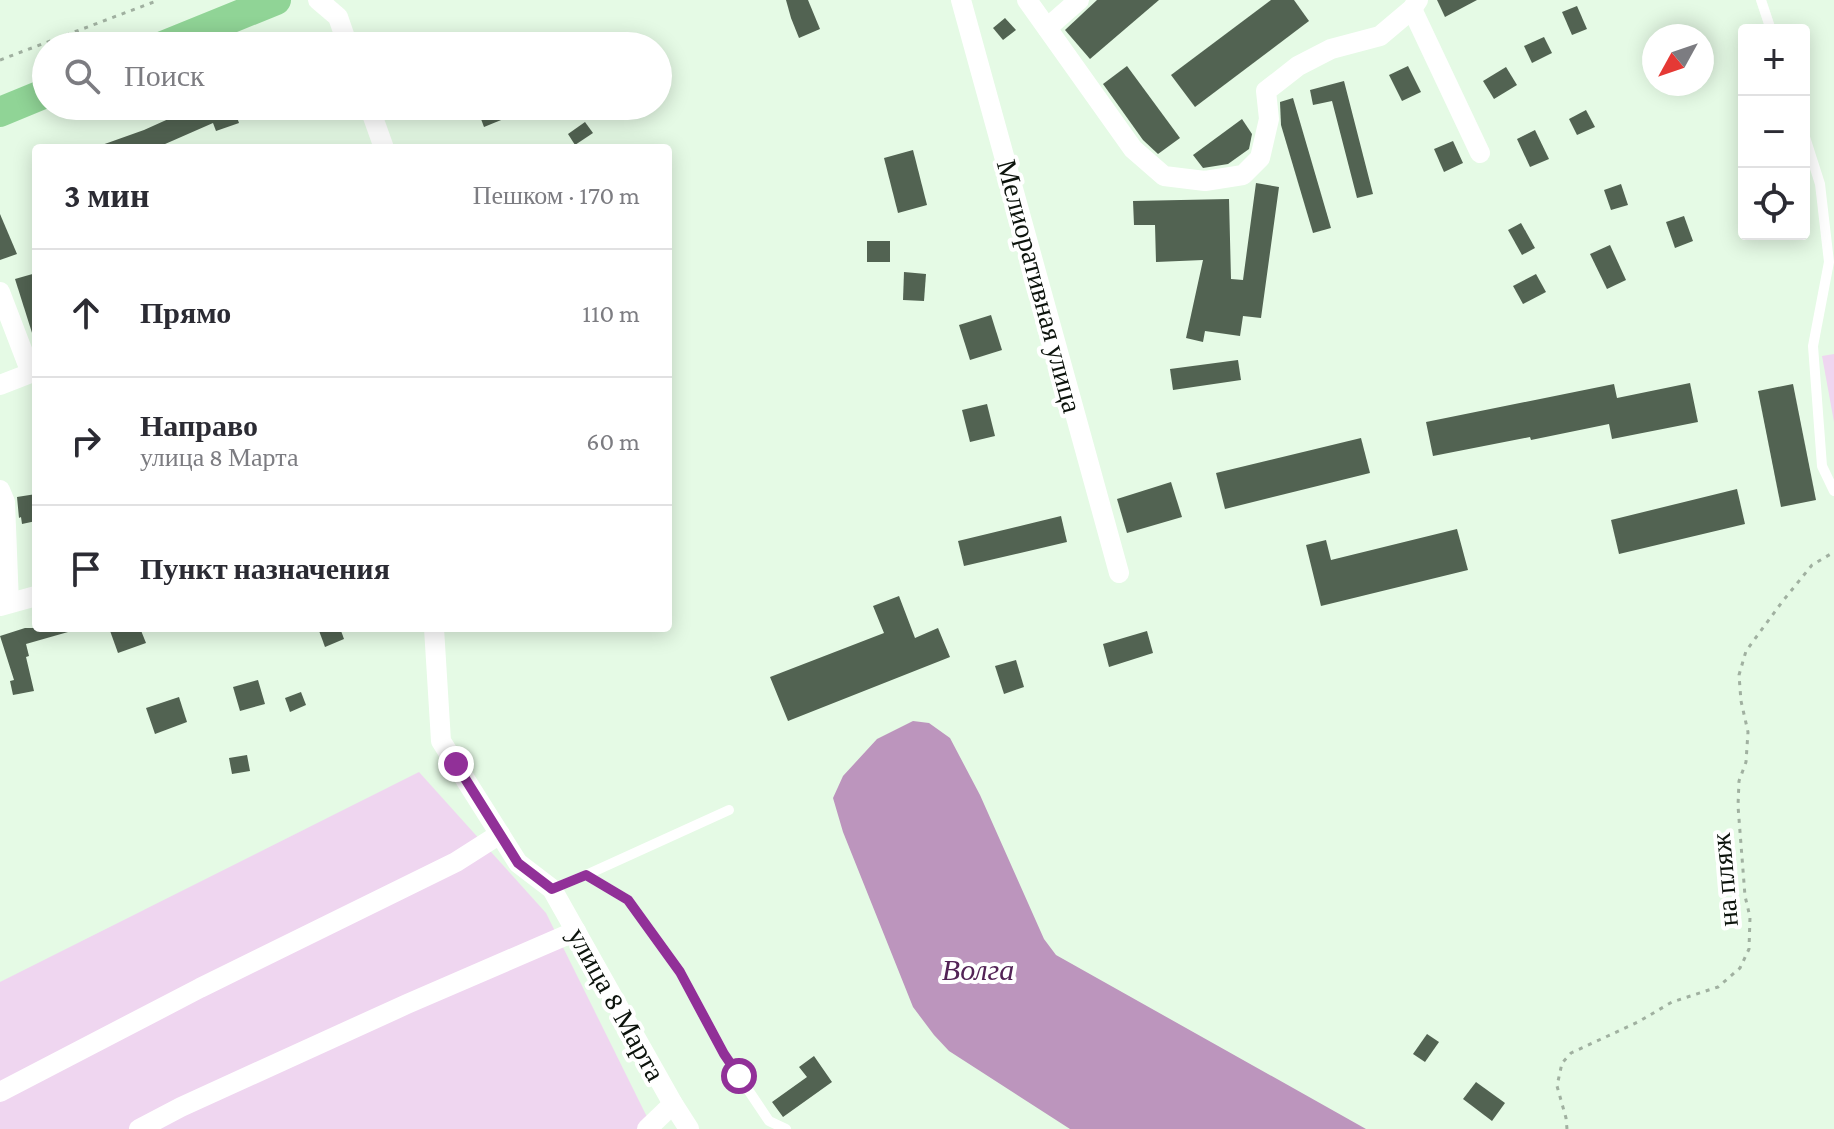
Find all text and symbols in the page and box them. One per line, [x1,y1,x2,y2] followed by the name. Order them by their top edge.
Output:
[1642,24,1714,96] north arrow
[1738,24,1810,240] map controls
[1738,24,1810,96] button: +
[32,32,672,120] search box
[60,54,104,98] icon: search
[124,59,205,92] text: Поиск
[1738,96,1810,168] button: −
[991,156,1088,417] street label: Мелиоративная улица
[1738,168,1810,240] button: locate
[64,177,149,214] text: 3 мин
[473,181,640,210] text: Пешком · 170 m
[64,291,108,335] icon: ahead
[140,296,231,329] text: Прямо
[582,299,640,328] text: 110 m
[140,409,258,442] text: Направо
[64,419,108,463] icon: right
[586,427,640,456] text: 60 m
[140,443,298,472] text: улица 8 Марта
[64,547,108,591] icon: arrive
[140,552,390,585] text: Пункт назначения
[438,746,474,782] route end
[1705,831,1744,928] street label: на пляж
[562,922,672,1087] street label: улица 8 Марта
[942,953,1014,986] water label: Волга
[721,1058,757,1094] route start

